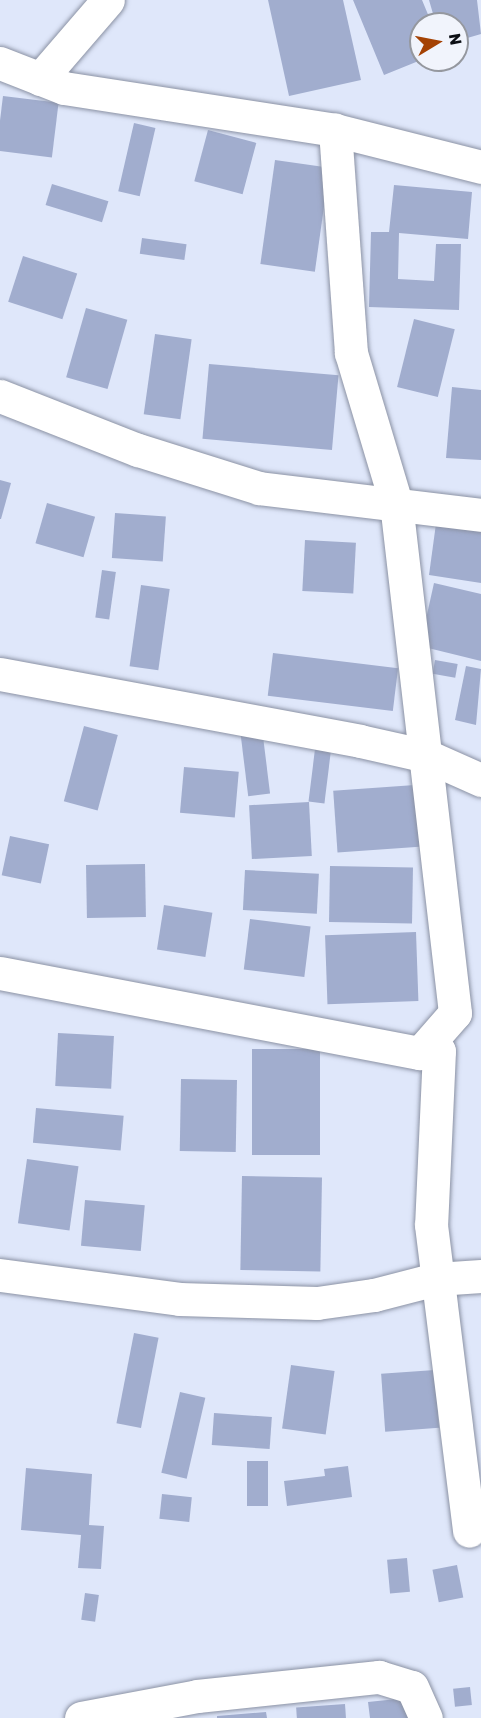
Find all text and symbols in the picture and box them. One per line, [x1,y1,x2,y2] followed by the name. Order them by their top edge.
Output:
[409,12,469,72] north arrow
[445,32,466,46] text: N

